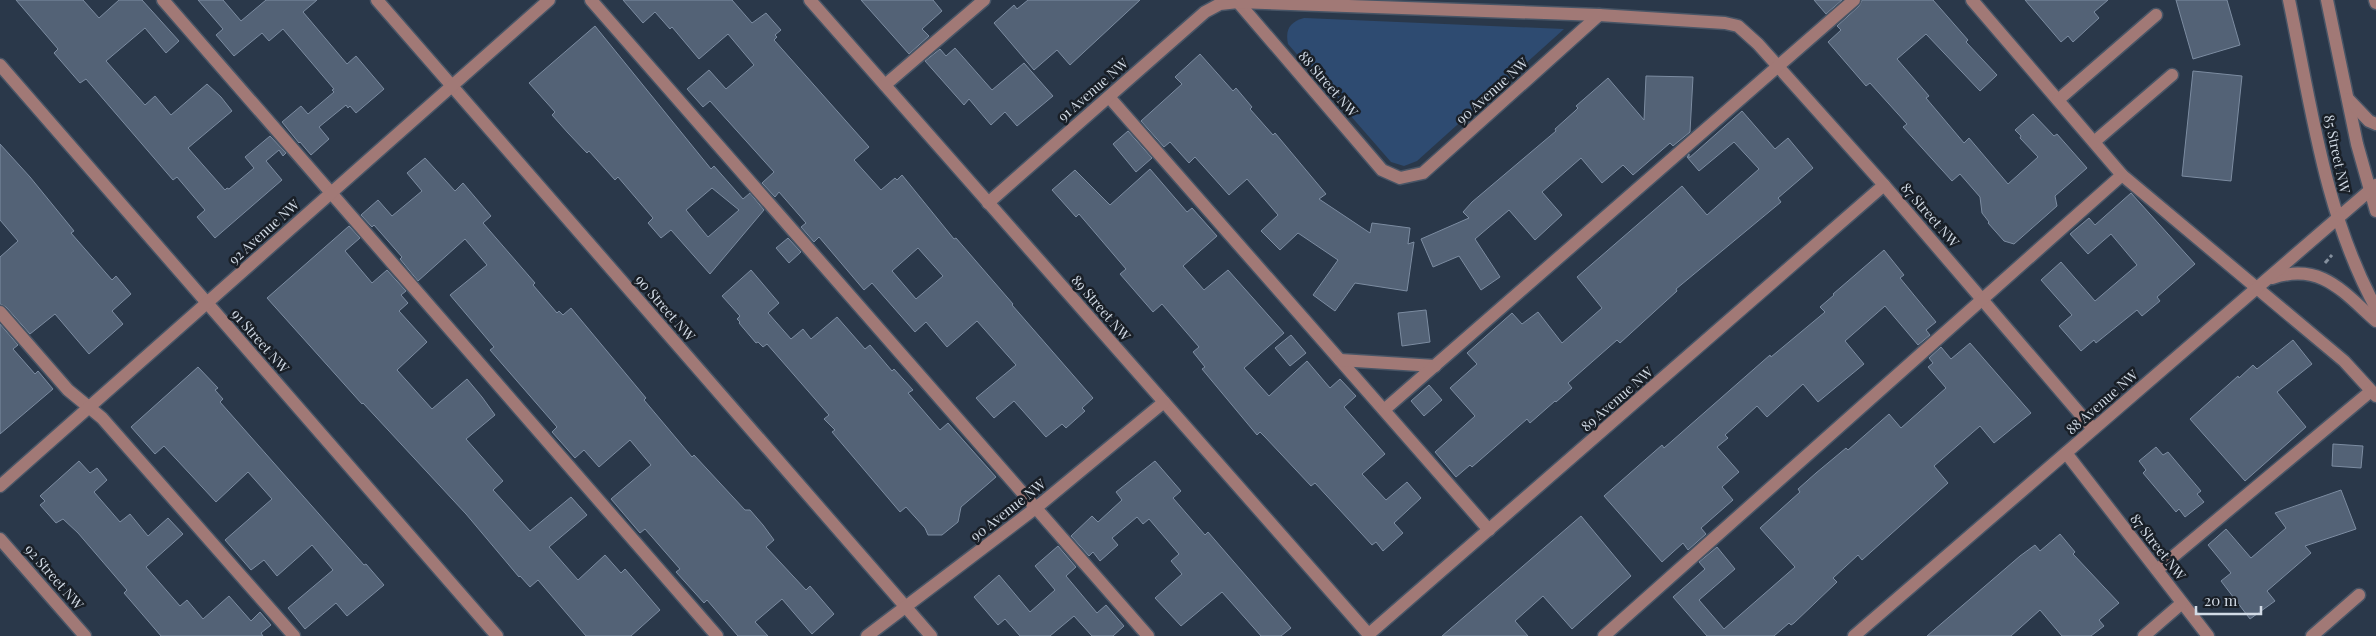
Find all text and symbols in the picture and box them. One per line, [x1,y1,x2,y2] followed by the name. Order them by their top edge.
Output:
[1294,47,1362,121] street label: 88 Street NW
[1452,53,1532,128] street label: 90 Avenue NW
[1053,54,1132,126] street label: 91 Avenue NW
[2320,113,2355,195] street label: 85 Street NW
[1897,178,1964,251] street label: 87 Street NW
[224,195,303,268] street label: 92 Avenue NW
[631,270,700,345] street label: 90 Street NW
[1068,271,1135,345] street label: 89 Street NW
[227,305,294,377] street label: 91 Street NW
[1577,362,1657,435] street label: 89 Avenue NW
[2062,365,2142,438] street label: 88 Avenue NW
[966,474,1050,545] street label: 90 Avenue NW
[2126,509,2191,584] street label: 87 Street NW
[21,540,88,614] street label: 92 Street NW
[2196,584,2261,616] scale bar
[2204,590,2238,610] text: 20 m

